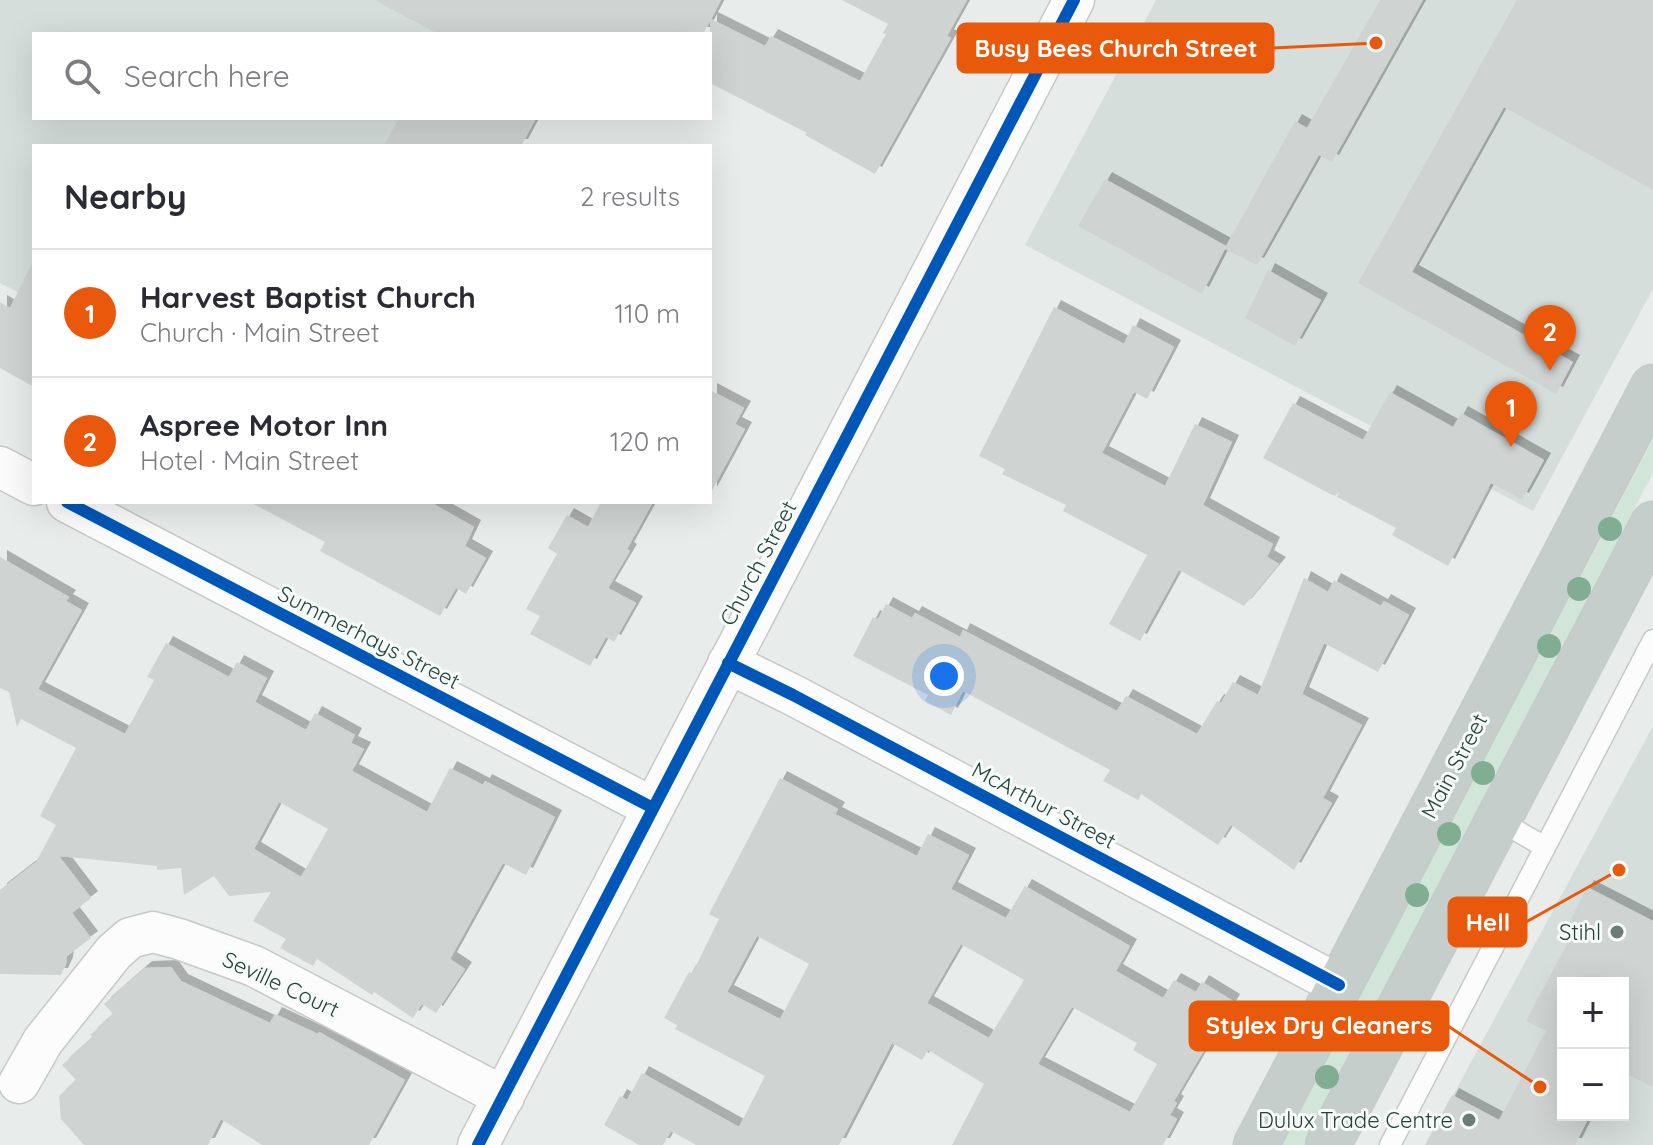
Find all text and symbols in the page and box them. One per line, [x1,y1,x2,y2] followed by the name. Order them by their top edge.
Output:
[958,24,1273,72] callout: Busy Bees Church Street
[32,32,712,120] search box
[974,33,1258,63] text: Busy Bees Church Street
[60,54,104,98] icon: search
[124,57,290,95] text: Search here
[64,175,187,218] text: Nearby
[580,180,680,213] text: 2 results
[140,278,476,316] text: Harvest Baptist Church
[85,297,95,330] text: 1
[614,297,680,330] text: 110 m
[1524,305,1576,371] pin: 2
[140,316,380,349] text: Church · Main Street
[1485,381,1537,447] pin: 1
[140,406,388,444] text: Aspree Motor Inn
[83,425,97,458] text: 2
[610,425,680,458] text: 120 m
[140,444,359,477] text: Hotel · Main Street
[713,496,803,630] street label: Church Street
[273,579,465,695] street label: Summerhays Street
[924,656,964,696] your location
[1415,709,1493,823] street label: Main Street
[967,755,1121,855] street label: McArthur Street
[1449,898,1526,946] callout: Hell
[1466,907,1510,937] text: Hell
[1559,918,1601,946] place label: Stihl
[1608,923,1626,941] marker: Stihl
[218,945,344,1023] street label: Seville Court
[1557,977,1629,1121] map controls
[1557,977,1629,1049] button: +
[1190,1002,1448,1050] callout: Stylex Dry Cleaners
[1206,1010,1432,1040] text: Stylex Dry Cleaners
[1557,1049,1629,1121] button: −
[1258,1106,1453,1134] place label: Dulux Trade Centre
[1460,1111,1478,1129] marker: Dulux Trade Centre

